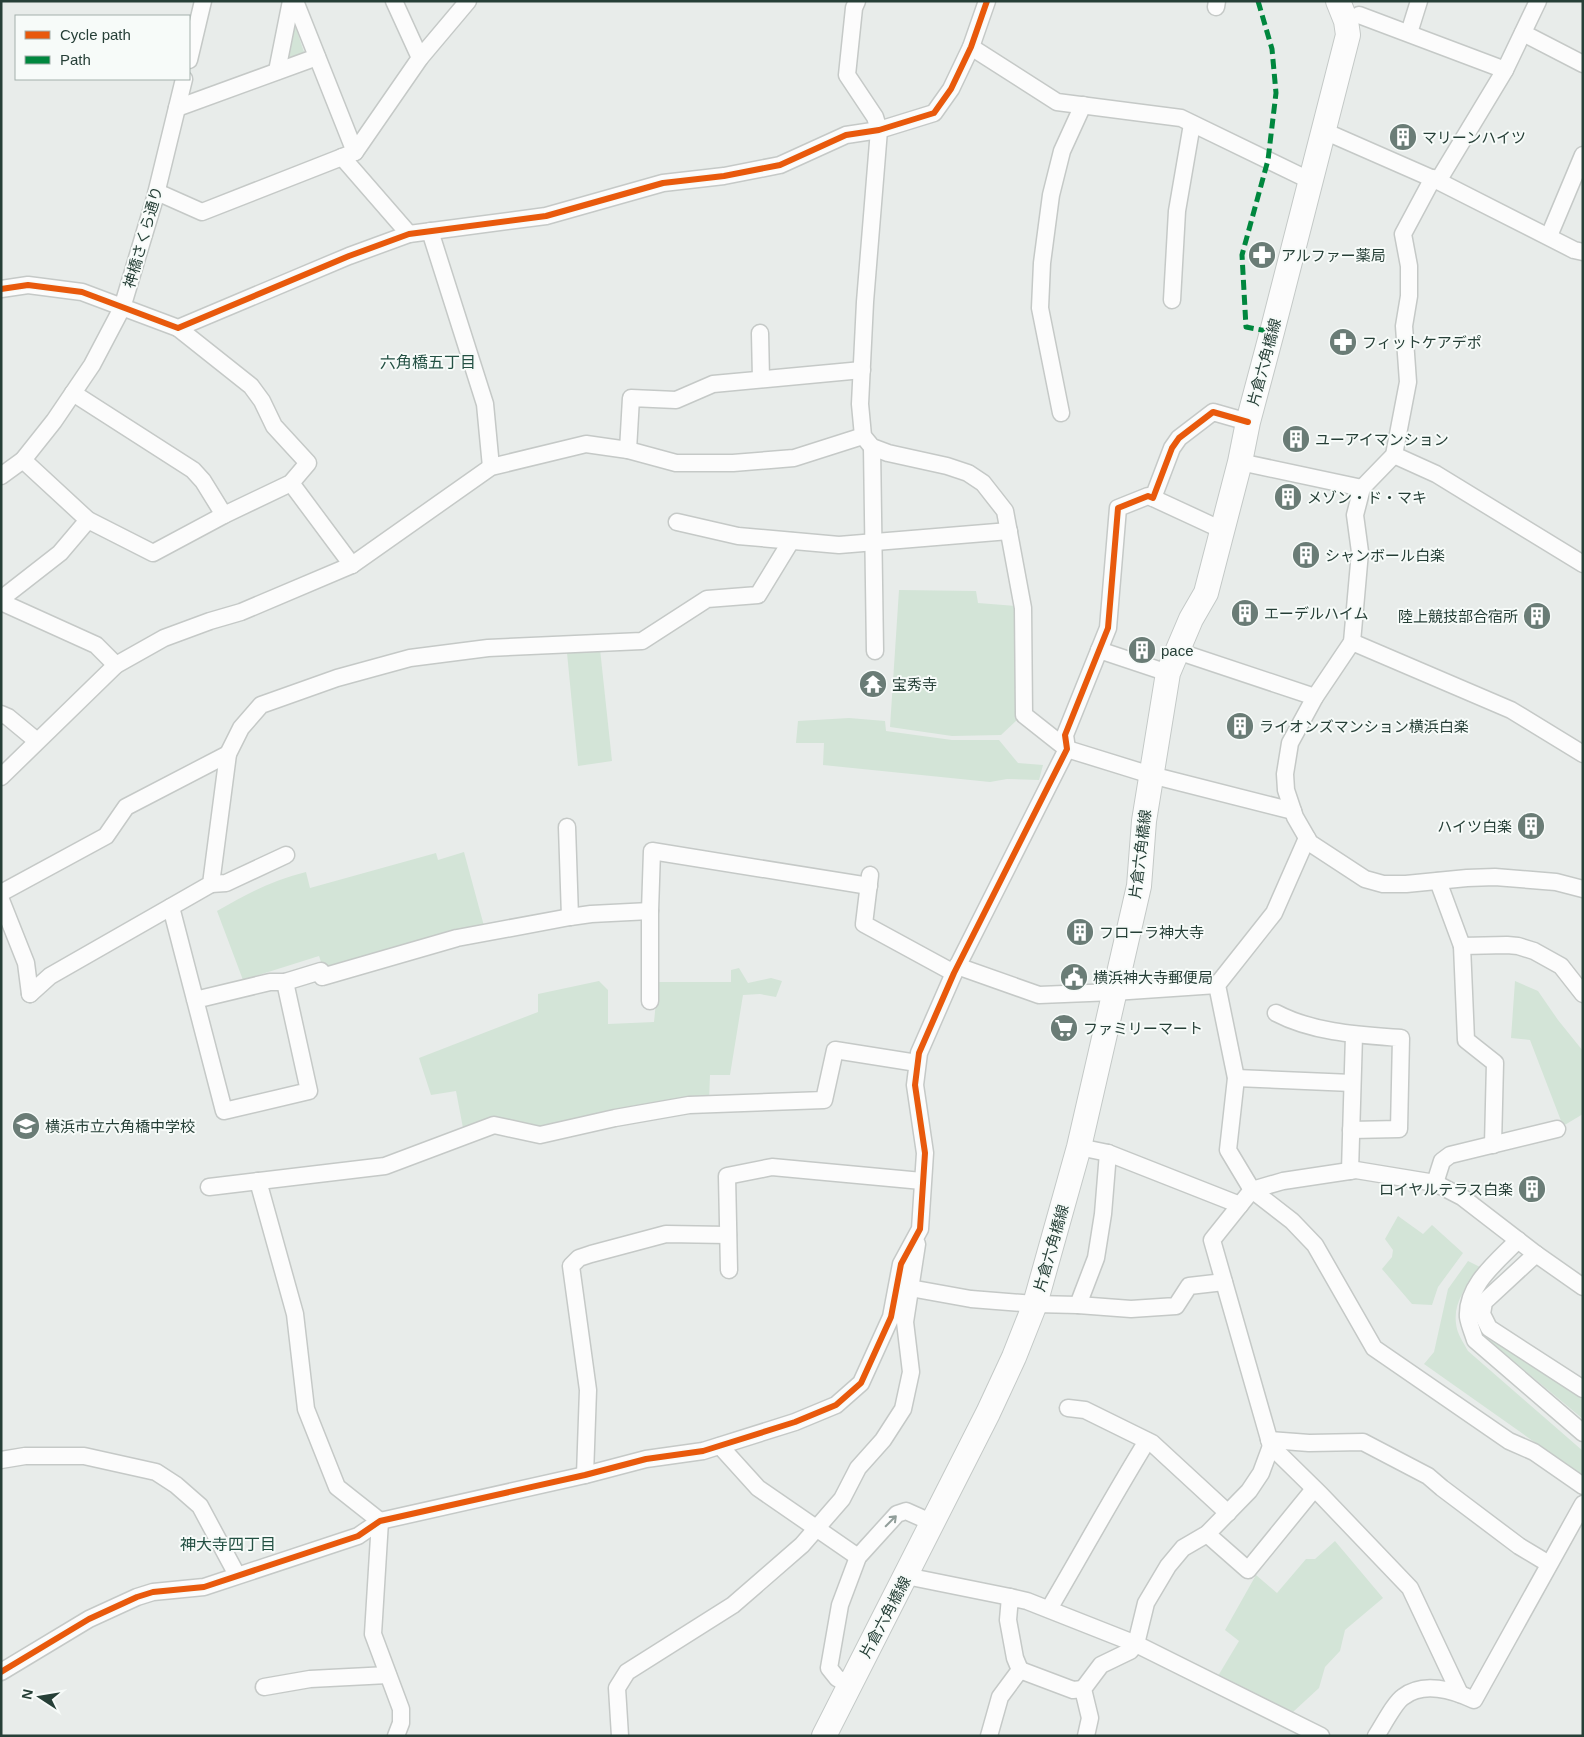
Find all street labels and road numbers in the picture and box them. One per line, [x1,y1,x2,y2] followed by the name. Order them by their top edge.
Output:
[120,184,166,290] street label: 神橋さくら通り
[1244,316,1284,408] street label: 片倉六角橋線
[1126,808,1154,900] street label: 片倉六角橋線
[1030,1202,1072,1294] street label: 片倉六角橋線
[856,1573,914,1661] street label: 片倉六角橋線

